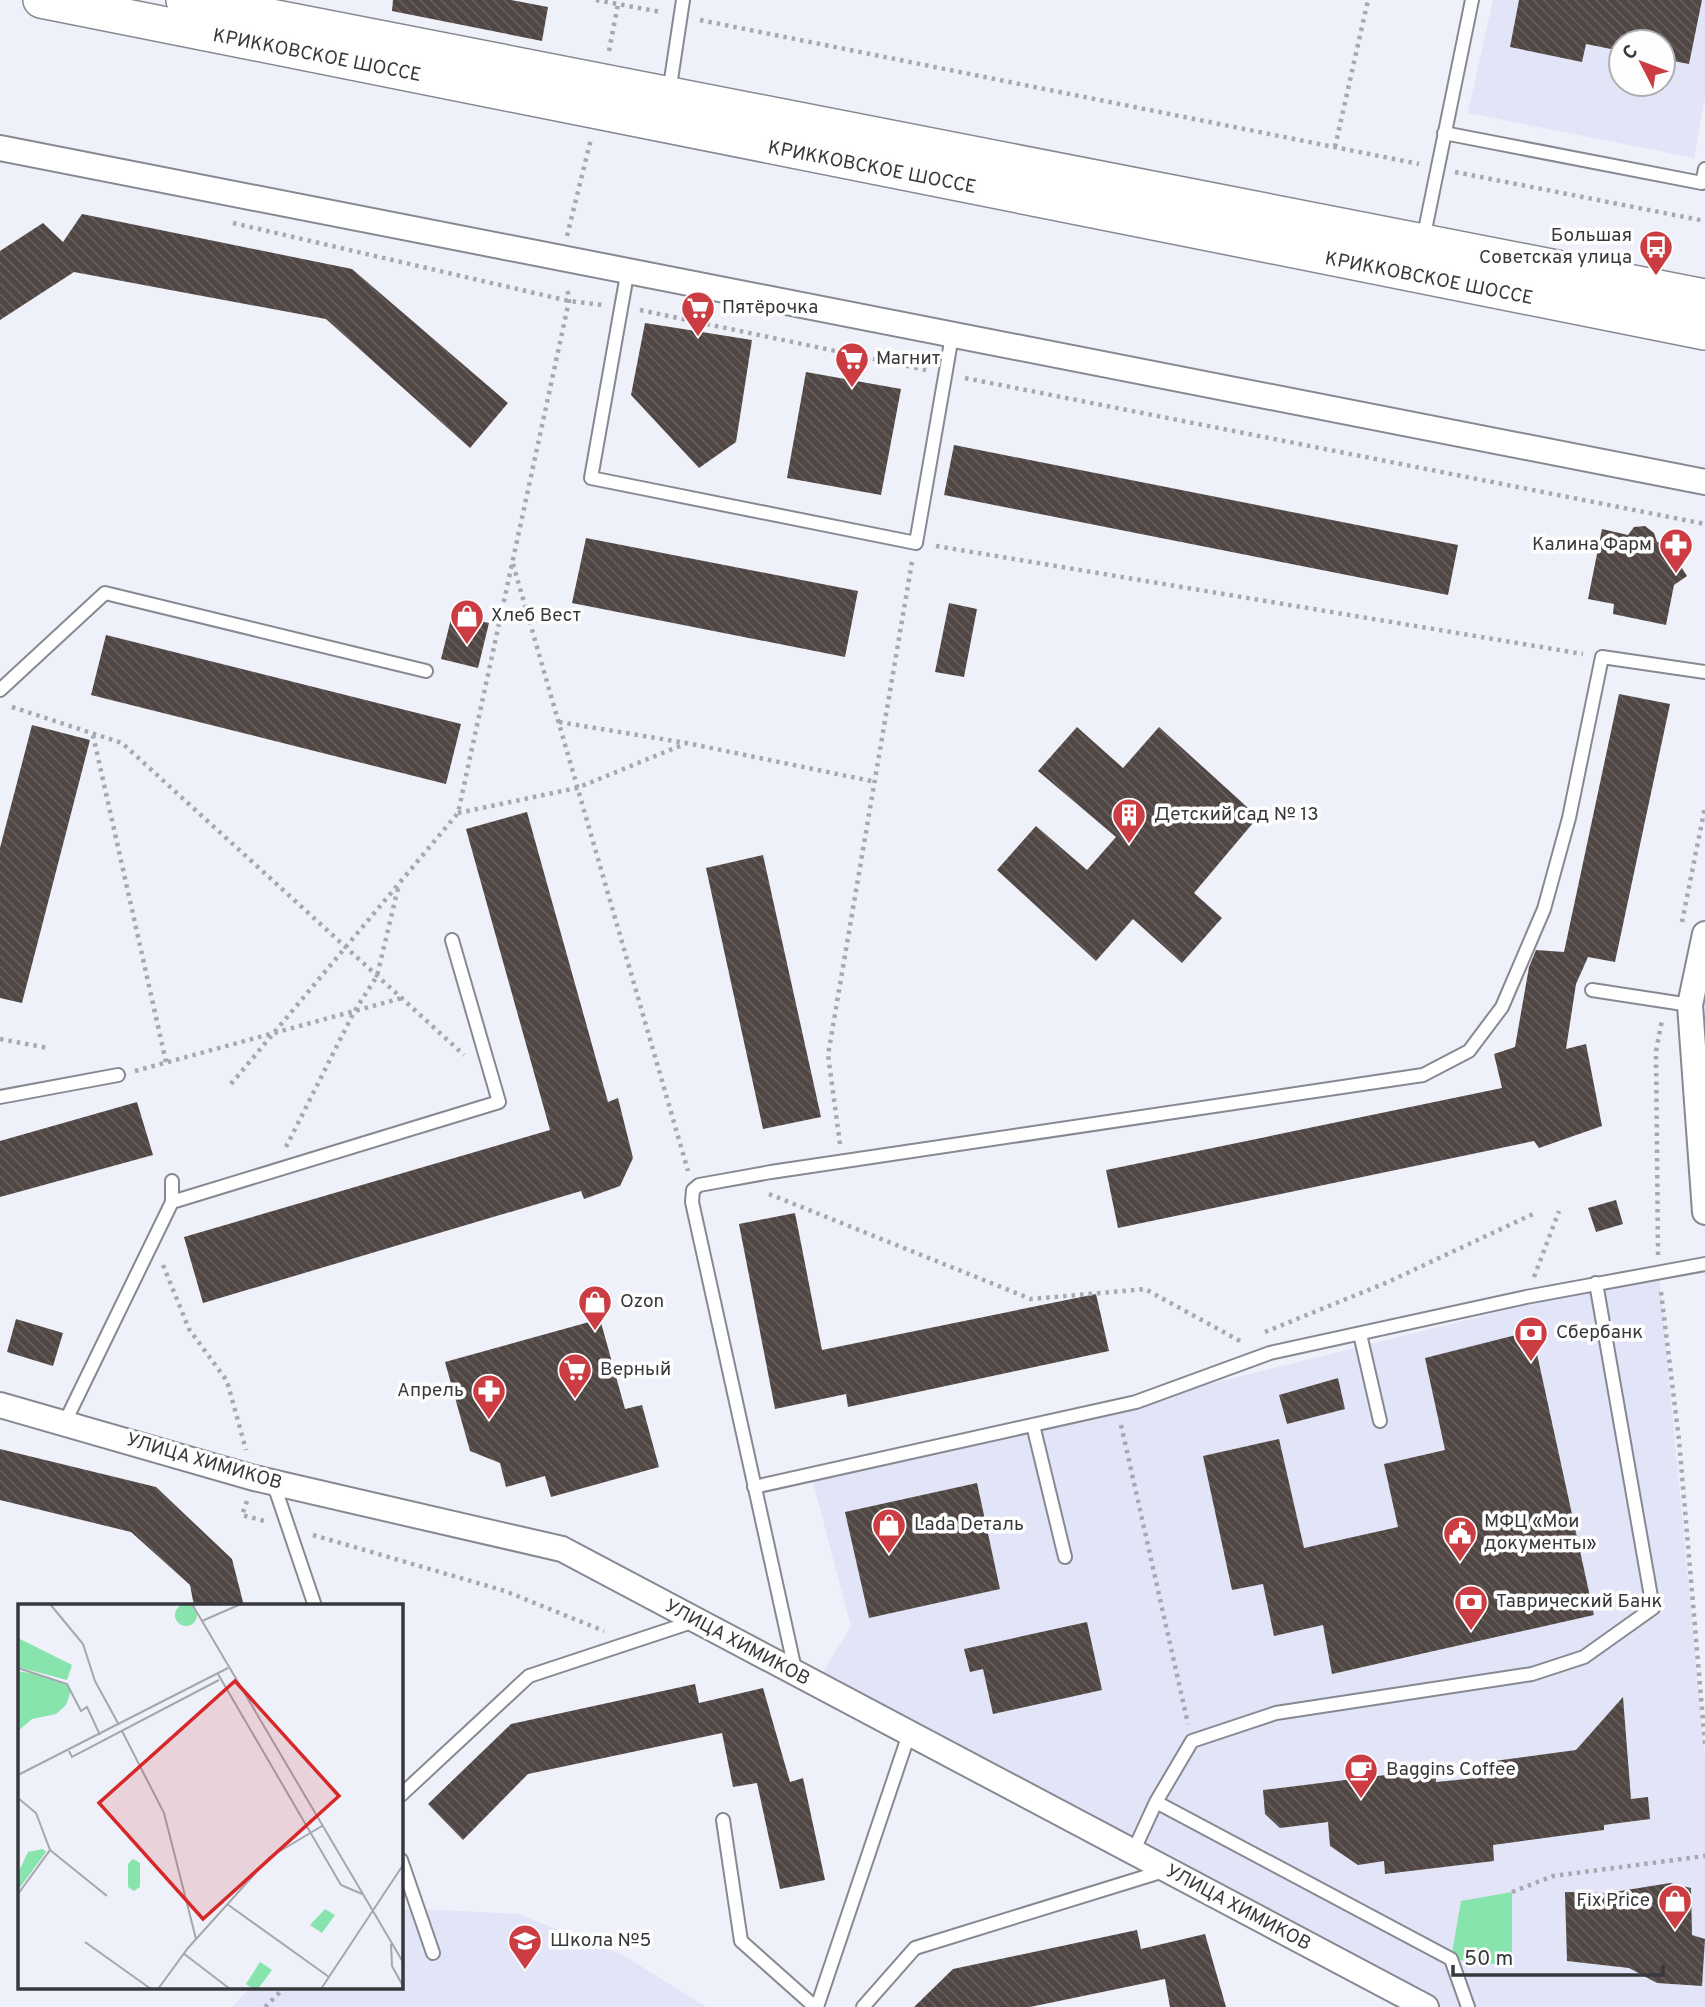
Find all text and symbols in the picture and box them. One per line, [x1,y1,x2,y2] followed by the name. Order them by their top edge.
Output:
[211,24,423,88] street label: КРИККОВСКОЕ ШОССЕ
[1607,28,1677,98] north arrow
[1618,40,1644,66] text: С
[766,136,978,200] street label: КРИККОВСКОЕ ШОССЕ
[1479,224,1632,270] place label: Большая Советская улица
[1637,228,1675,277] bus stop icon: Большая Советская улица
[1323,247,1535,311] street label: КРИККОВСКОЕ ШОССЕ
[679,289,717,338] supermarket icon: Пятёрочка
[722,296,818,320] place label: Пятёрочка
[833,340,871,389] supermarket icon: Магнит
[876,347,941,371] place label: Магнит
[1657,526,1695,575] pharmacy icon: Калина Фарм
[1532,533,1652,557] place label: Калина Фарм
[448,597,486,646] shop icon: Хлеб Вест
[491,604,581,628] place label: Хлеб Вест
[1110,796,1148,845] building icon: Детский сад № 13
[1154,803,1319,827] place label: Детский сад № 13
[576,1283,614,1332] shop icon: Ozon
[620,1290,664,1314] place label: Ozon
[1512,1314,1550,1363] bank icon: Сбербанк
[1556,1321,1643,1345] place label: Сбербанк
[556,1351,594,1400] supermarket icon: Верный
[600,1358,671,1382] place label: Верный
[470,1372,508,1421] pharmacy icon: Апрель
[397,1379,464,1403] place label: Апрель
[123,1428,285,1496] street label: УЛИЦА ХИМИКОВ
[870,1506,908,1555] shop icon: Lada Dеталь
[1484,1510,1597,1556] place label: МФЦ «Мои документы»
[914,1513,1024,1537] place label: Lada Dеталь
[1441,1514,1479,1563] public building icon: МФЦ «Мои документы»
[1452,1583,1490,1632] bank icon: Таврический Банк
[1496,1590,1663,1614] place label: Таврический Банк
[660,1595,814,1691] street label: УЛИЦА ХИМИКОВ
[18,1604,402,1990] inset map
[1342,1751,1380,1800] cafe icon: Baggins Coffee
[1386,1758,1516,1782] place label: Baggins Coffee
[1161,1860,1315,1956] street label: УЛИЦА ХИМИКОВ
[1656,1882,1694,1931] shop icon: Fix Price
[1576,1889,1650,1913] place label: Fix Price
[506,1922,544,1971] school or university icon: Школа №5
[550,1929,651,1953] place label: Школа №5
[1453,1934,1663,1978] scale bar
[1464,1946,1513,1973] text: 50 m

